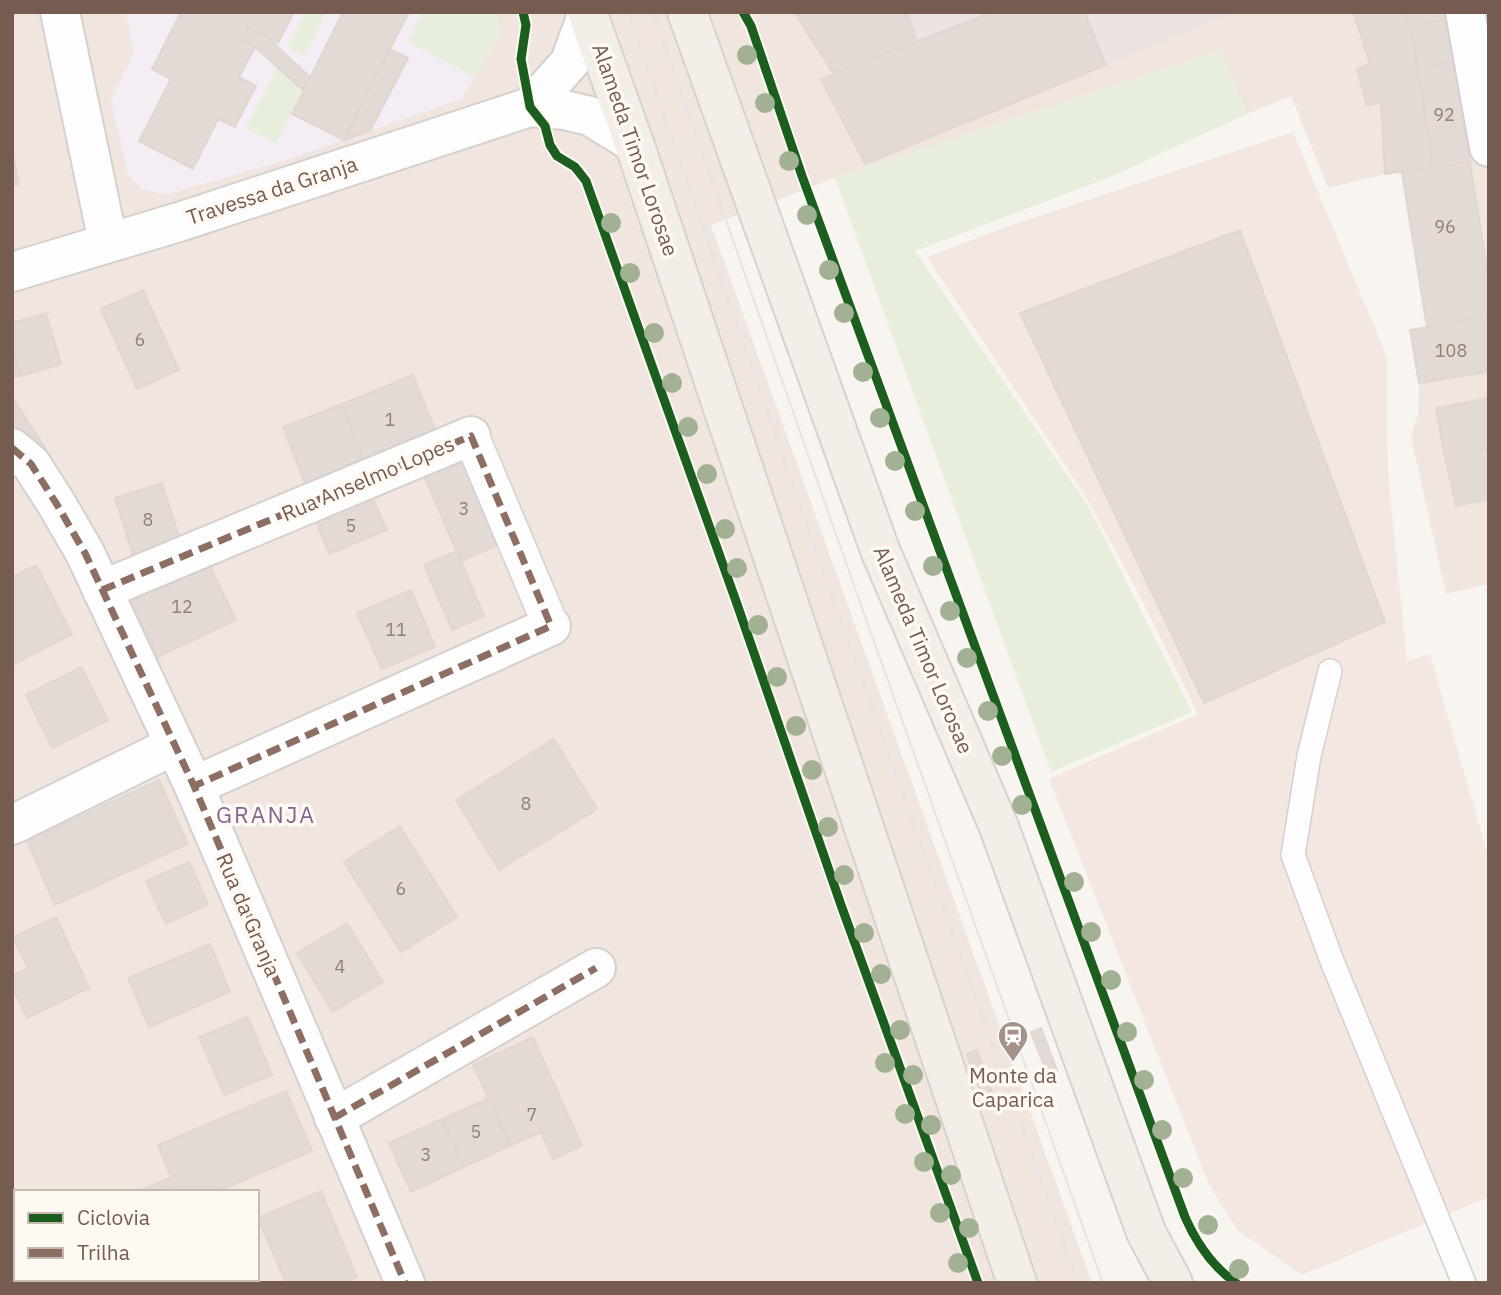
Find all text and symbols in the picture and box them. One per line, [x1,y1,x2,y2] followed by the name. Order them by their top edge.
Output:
[586,40,685,260] street label: Alameda Timor Lorosae
[1433,103,1455,126] house number: 92
[183,149,361,231] street label: Travessa da Granja
[1434,215,1456,238] house number: 96
[135,328,145,351] house number: 6
[1435,339,1467,362] house number: 108
[385,408,395,431] house number: 1
[277,429,458,527] street label: Rua Anselmo Lopes
[459,497,469,520] house number: 3
[143,508,153,531] house number: 8
[346,514,356,537] house number: 5
[867,541,980,758] street label: Alameda Timor Lorosae
[171,595,193,618] house number: 12
[385,618,407,641] house number: 11
[521,792,531,815] house number: 8
[216,799,316,829] district label: GRANJA
[210,849,288,981] street label: Rua da Granja
[396,877,406,900] house number: 6
[335,955,346,978] house number: 4
[996,1019,1030,1063] station icon: Monte da Caparica
[969,1061,1057,1113] place label: Monte da Caparica
[527,1103,537,1126] house number: 7
[471,1120,481,1143] house number: 5
[421,1143,431,1166] house number: 3
[14,1190,259,1281] legend
[77,1203,150,1231] text: Ciclovia
[77,1238,130,1266] text: Trilha

